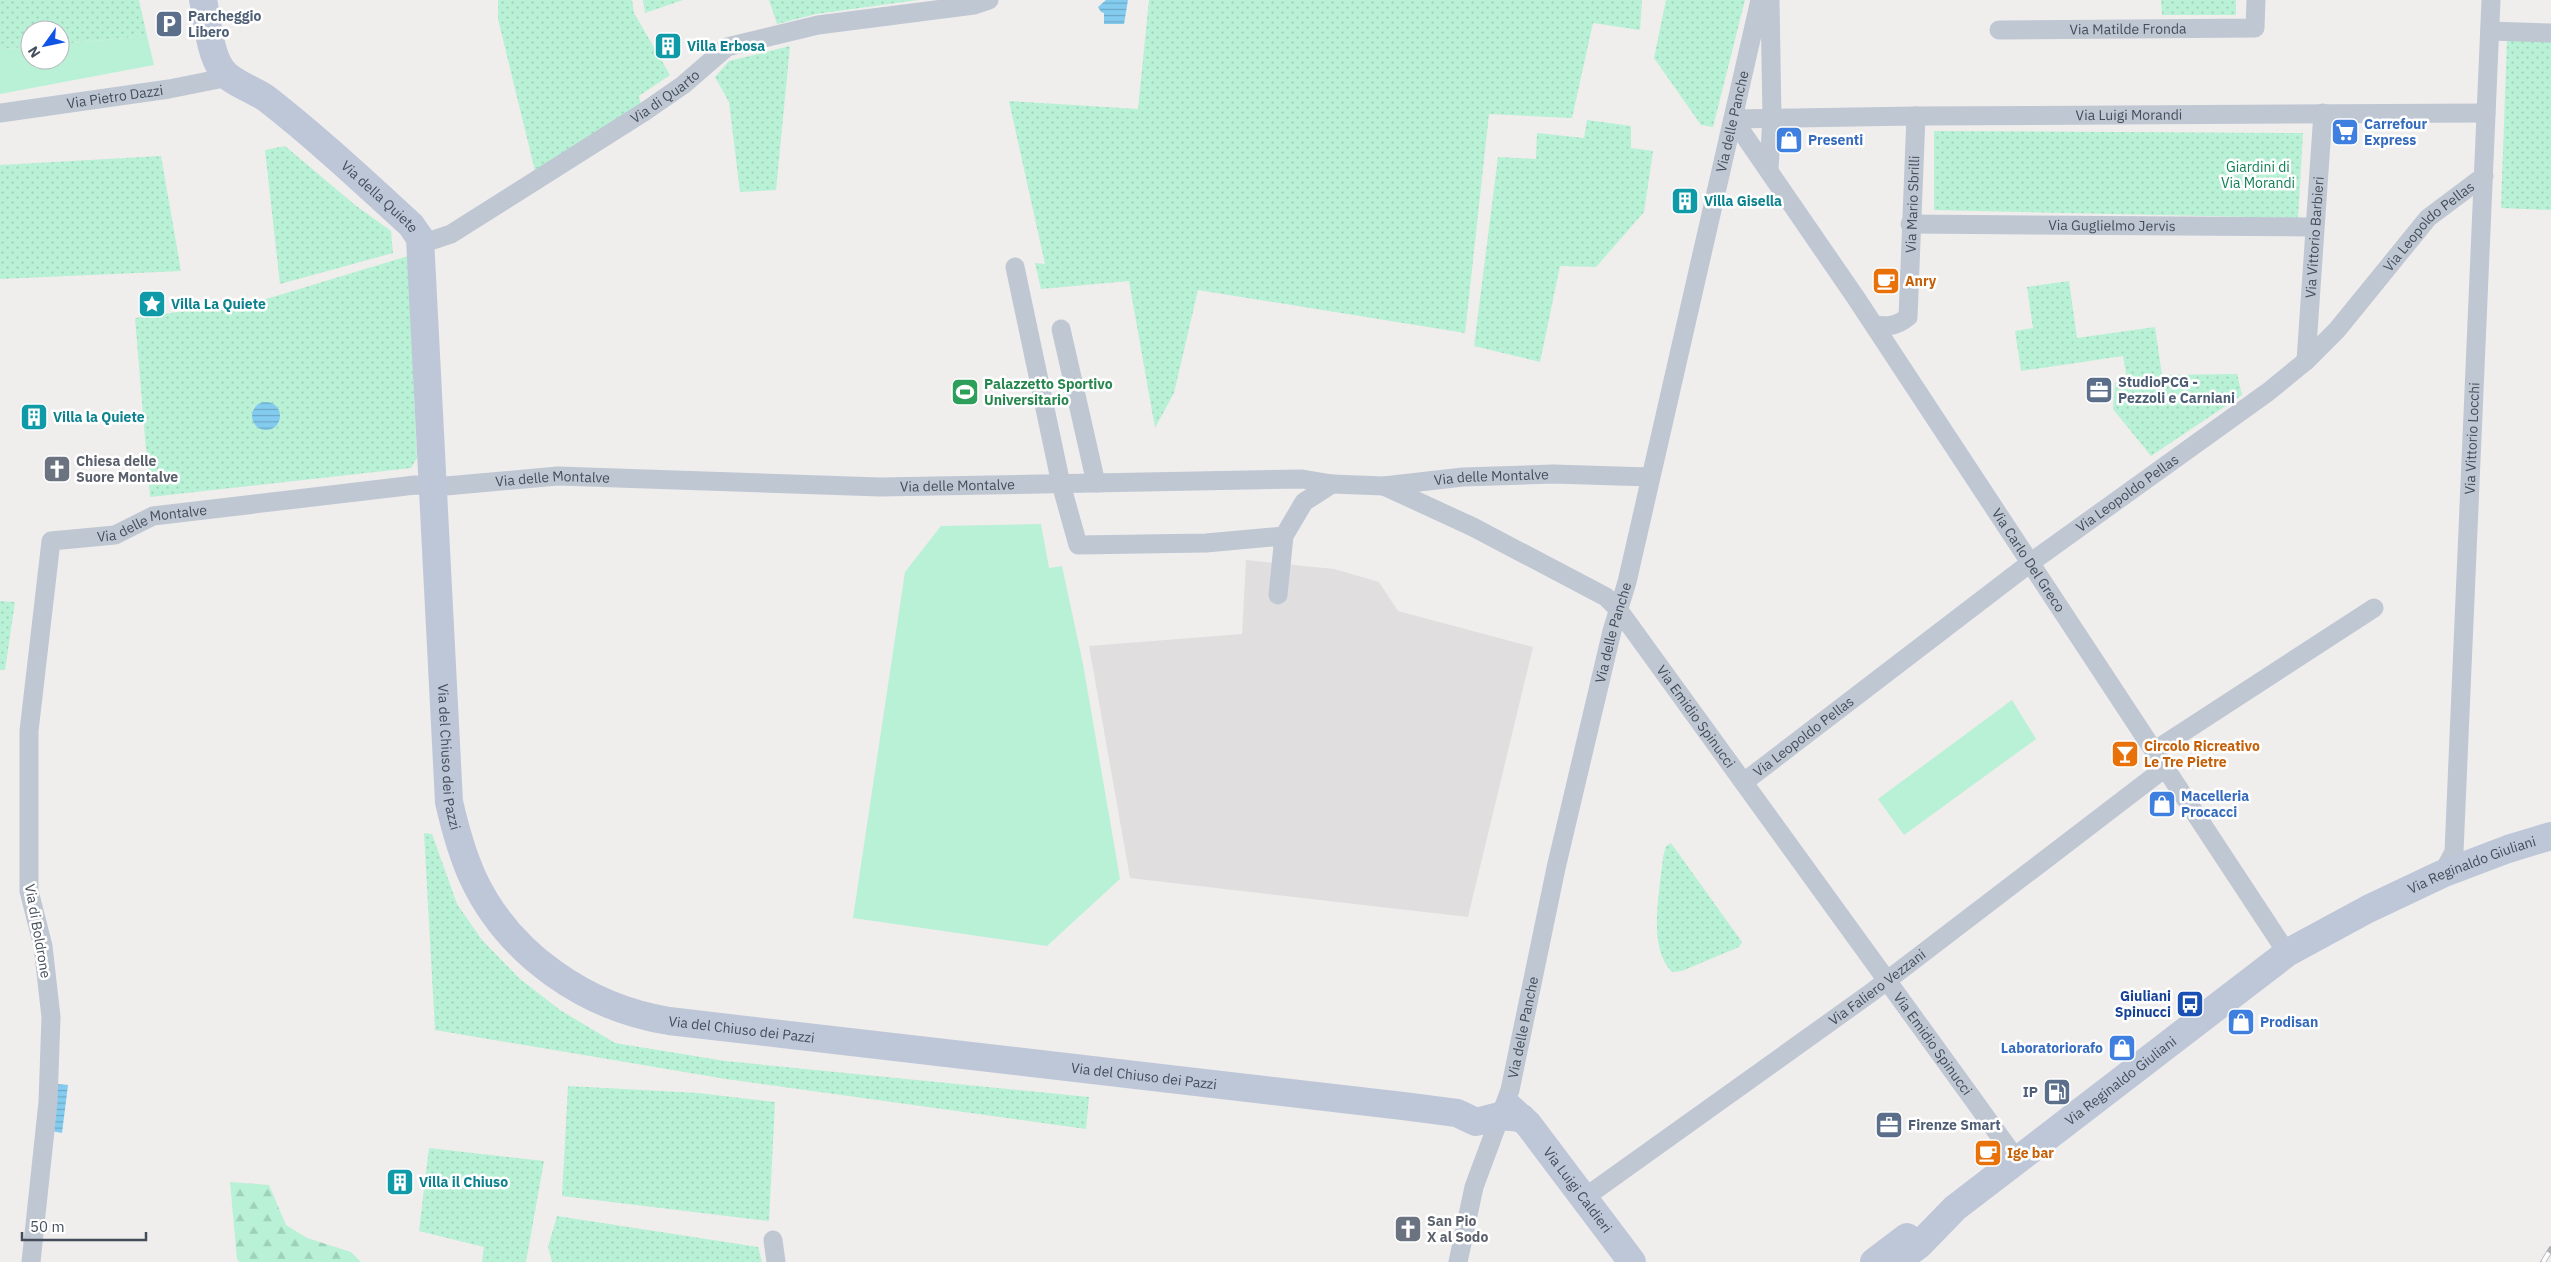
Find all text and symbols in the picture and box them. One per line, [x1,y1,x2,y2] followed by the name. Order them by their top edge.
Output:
[188,7,262,41] place label: Parcheggio Libero
[154,9,184,39] parking icon: Parcheggio Libero
[20,20,70,70] north arrow
[2069,20,2187,38] street label: Via Matilde Fronda
[653,31,683,61] building icon: Villa Erbosa
[687,37,765,55] place label: Villa Erbosa
[24,43,44,61] text: N
[627,66,703,127] street label: Via di Quarto
[1712,69,1753,174] street label: Via delle Panche
[66,81,164,112] street label: Via Pietro Dazzi
[2076,106,2182,124] street label: Via Luigi Morandi
[2364,115,2427,149] place label: Carrefour Express
[2330,117,2360,147] supermarket icon: Carrefour Express
[1774,125,1804,155] shop icon: Presenti
[1808,131,1863,149] place label: Presenti
[1902,155,1923,253] street label: Via Mario Sbrilli
[337,157,423,236] street label: Via della Quiete
[2221,158,2295,192] park label: Giardini di Via Morandi
[2301,176,2328,299] street label: Via Vittorio Barbieri
[2379,177,2478,275] street label: Via Leopoldo Pellas
[1670,186,1700,216] building icon: Villa Gisella
[1704,192,1782,210] place label: Villa Gisella
[2048,216,2176,235] street label: Via Guglielmo Jervis
[1871,266,1901,296] cafe icon: Anry
[1905,272,1937,290] place label: Anry
[137,289,167,319] place icon: Villa La Quiete
[171,295,266,313] place label: Villa La Quiete
[2118,373,2235,407] place label: StudioPCG - Pezzoli e Carniani
[984,375,1113,409] place label: Palazzetto Sportivo Universitario
[2084,375,2114,405] office icon: StudioPCG - Pezzoli e Carniani
[950,377,980,407] sports icon: Palazzetto Sportivo Universitario
[2461,382,2483,495] street label: Via Vittorio Locchi
[19,402,49,432] building icon: Villa la Quiete
[53,408,145,426] place label: Villa la Quiete
[2072,450,2182,536] street label: Via Leopoldo Pellas
[76,452,178,486] place label: Chiesa delle Suore Montalve
[42,454,72,484] church icon: Chiesa delle Suore Montalve
[1433,465,1549,489] street label: Via delle Montalve
[495,467,611,491] street label: Via delle Montalve
[900,475,1015,496] street label: Via delle Montalve
[96,501,208,546] street label: Via delle Montalve
[1988,505,2069,616] street label: Via Carlo Del Greco
[1591,580,1635,685] street label: Via delle Panche
[1653,662,1739,771] street label: Via Emidio Spinucci
[434,683,465,832] street label: Via del Chiuso dei Pazzi
[1750,692,1858,781] street label: Via Leopoldo Pellas
[2144,737,2260,771] place label: Circolo Ricreativo Le Tre Pietre
[2110,739,2140,769] bar icon: Circolo Ricreativo Le Tre Pietre
[2181,787,2249,821] place label: Macelleria Procacci
[2147,789,2177,819] shop icon: Macelleria Procacci
[2405,832,2538,898] street label: Via Reginaldo Giuliani
[21,883,55,980] street label: Via di Boldrone
[1825,945,1929,1029] street label: Via Faliero Vezzani
[1504,975,1542,1080] street label: Via delle Panche
[2115,987,2171,1021] place label: Giuliani Spinucci
[1890,989,1976,1099] street label: Via Emidio Spinucci
[2175,989,2205,1019] bus stop icon: Giuliani Spinucci
[2226,1007,2256,1037] shop icon: Prodisan
[668,1012,816,1047] street label: Via del Chiuso dei Pazzi
[2260,1013,2318,1031] place label: Prodisan
[2061,1032,2180,1129] street label: Via Reginaldo Giuliani
[2107,1033,2137,1063] shop icon: Laboratoriorafo
[2001,1039,2103,1057] place label: Laboratoriorafo
[1070,1059,1218,1093] street label: Via del Chiuso dei Pazzi
[2042,1077,2072,1107] fuel station icon: IP
[2023,1083,2038,1101] place label: IP
[1874,1110,1904,1140] office icon: Firenze Smart
[1908,1116,2001,1134] place label: Firenze Smart
[1973,1138,2003,1168] cafe icon: Ige bar
[1539,1143,1616,1237] street label: Via Luigi Caldieri
[2007,1144,2054,1162] place label: Ige bar
[385,1167,415,1197] building icon: Villa il Chiuso
[419,1173,508,1191] place label: Villa il Chiuso
[22,1210,146,1242] scale bar
[1427,1212,1488,1246] place label: San Pio X al Sodo
[1393,1214,1423,1244] church icon: San Pio X al Sodo
[30,1217,65,1236] text: 50 m

